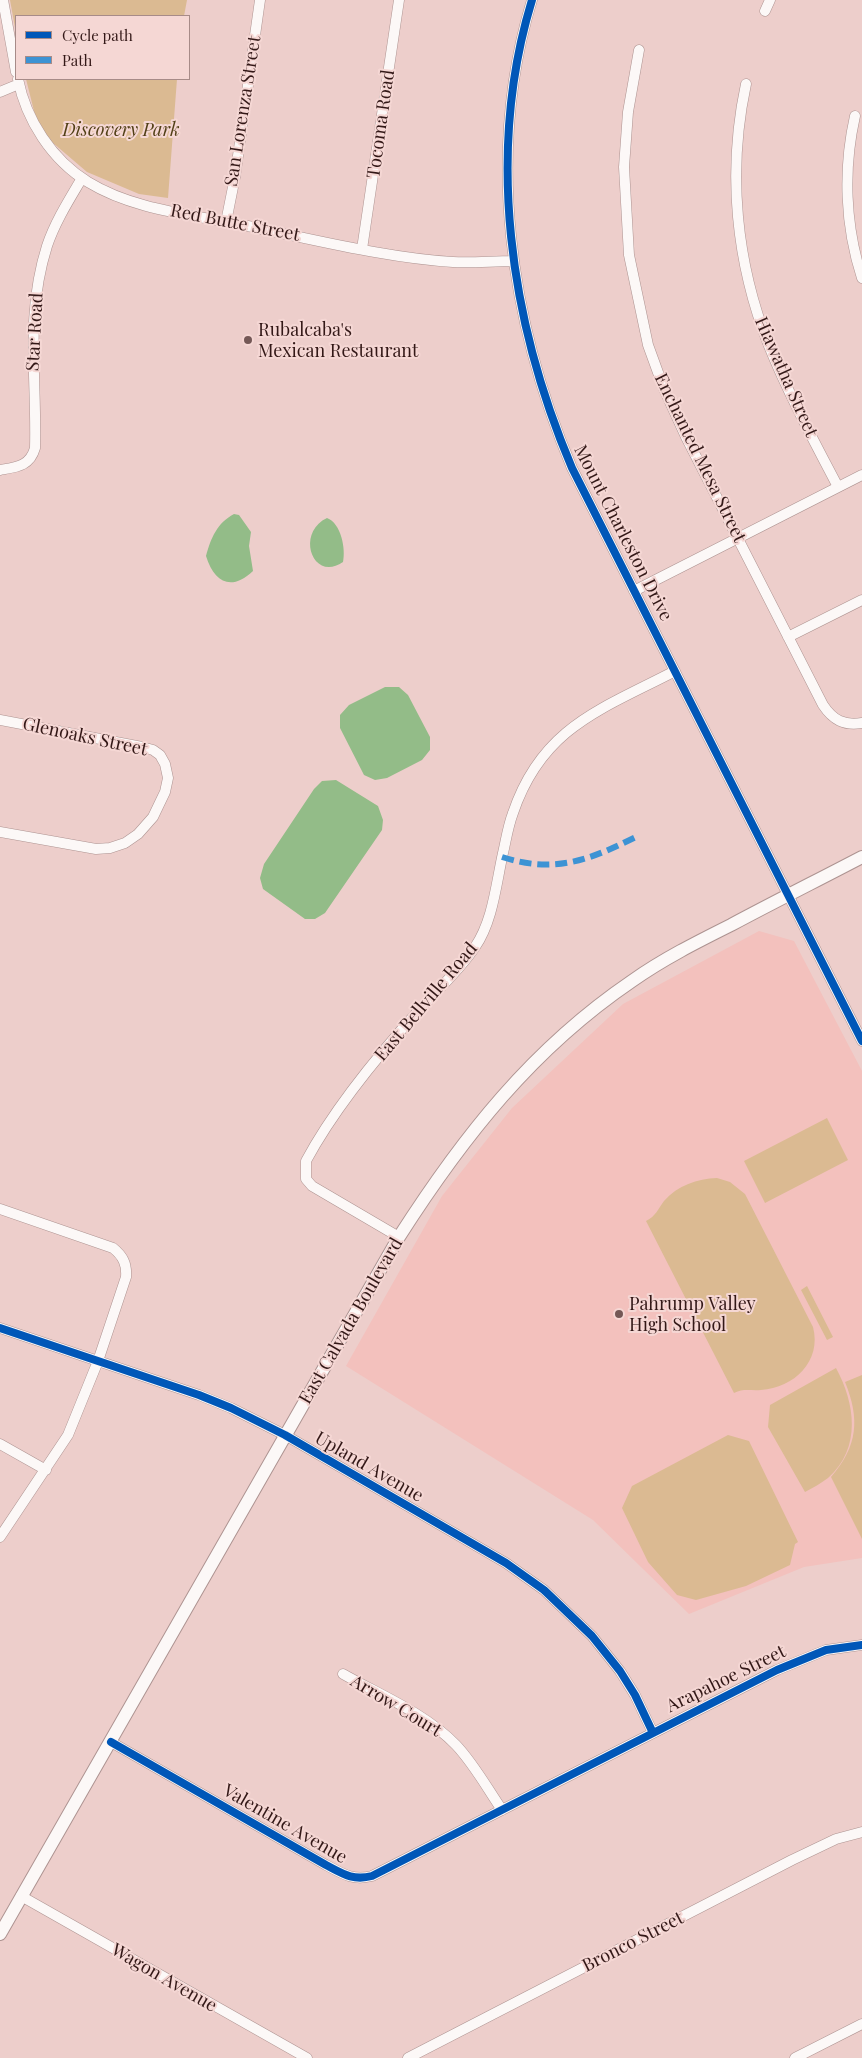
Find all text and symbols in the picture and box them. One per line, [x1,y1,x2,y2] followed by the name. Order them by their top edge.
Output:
[15,15,190,80] legend
[62,25,133,45] text: Cycle path
[220,34,266,188] street label: San Lorenza Street
[62,50,92,70] text: Path
[363,68,399,180] street label: Tocoma Road
[63,119,179,141] park label: Discovery Park
[168,200,302,246] street label: Red Butte Street
[22,292,48,372] street label: Star Road
[750,314,822,440] street label: Hiawatha Street
[258,319,418,362] place label: Rubalcaba's Mexican Restaurant
[242,334,254,346] marker: Rubalcaba's Mexican Restaurant
[650,370,750,546] street label: Enchanted Mesa Street
[569,441,677,625] street label: Mount Charleston Drive
[21,713,149,761] street label: Glenoaks Street
[370,938,482,1066] street label: East Bellville Road
[295,1234,407,1408] street label: East Calvada Boulevard
[629,1293,756,1336] place label: Pahrump Valley High School
[613,1308,625,1320] marker: Pahrump Valley High School
[311,1427,427,1507] street label: Upland Avenue
[663,1641,789,1717] street label: Arapahoe Street
[347,1670,445,1742] street label: Arrow Court
[219,1780,351,1868] street label: Valentine Avenue
[579,1907,687,1977] street label: Bronco Street
[107,1939,221,2017] street label: Wagon Avenue

